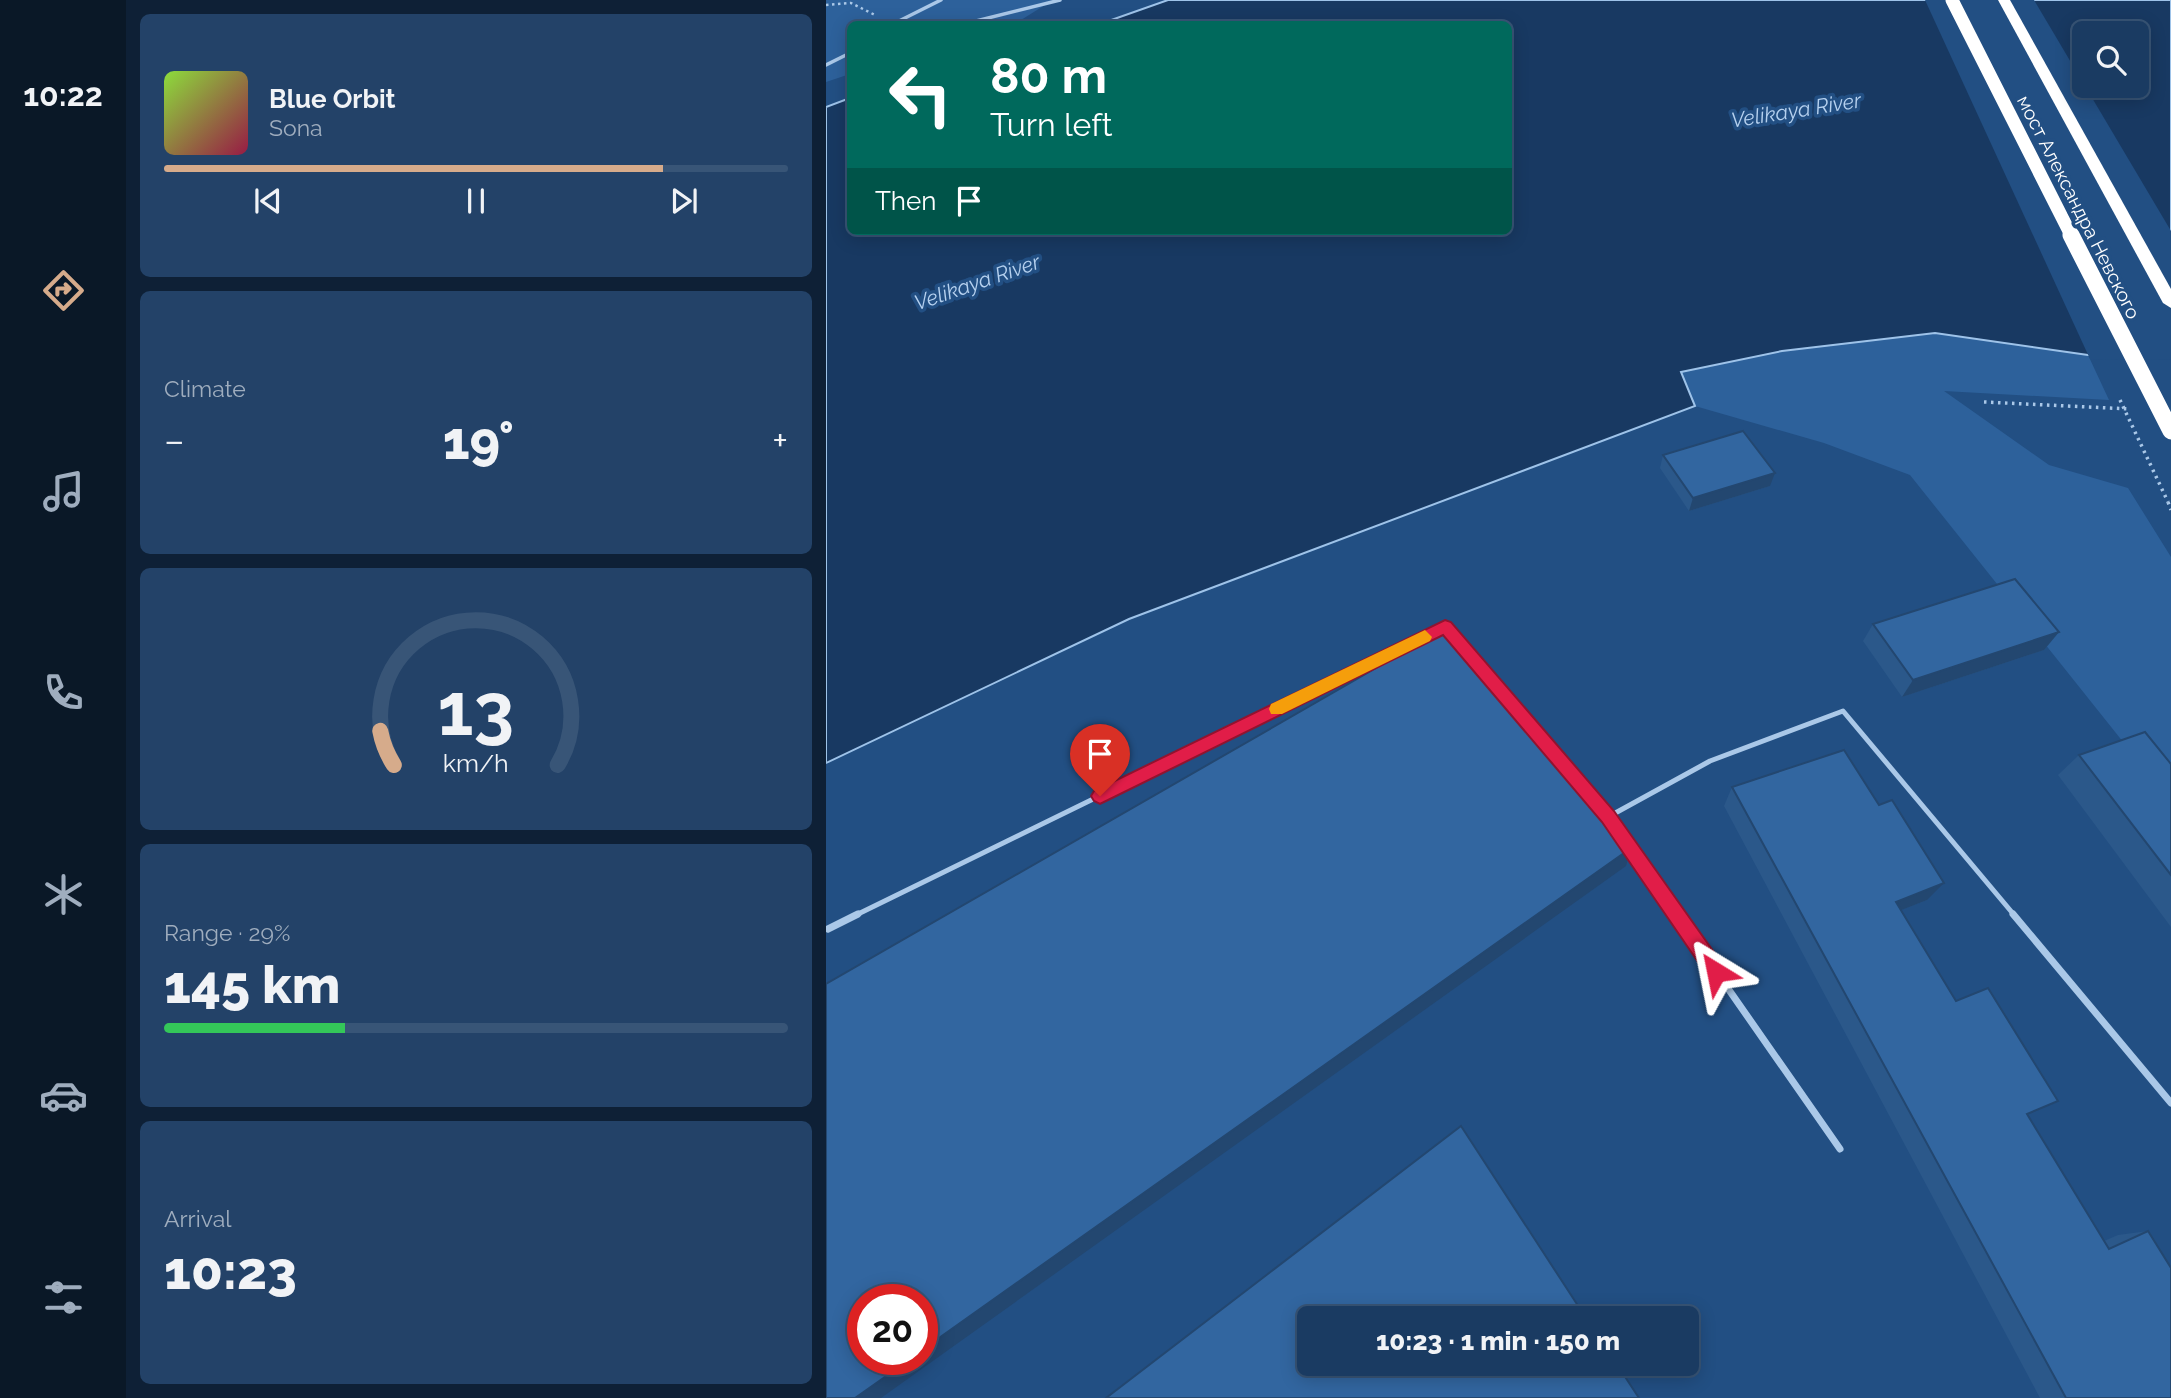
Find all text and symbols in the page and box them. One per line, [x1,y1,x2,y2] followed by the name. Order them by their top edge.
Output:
[2072,21,2149,98] map controls
[2072,21,2149,98] button: search
[990,47,1107,104] text: 80 m
[875,49,966,140] icon: left
[23,76,103,113] text: 10:22
[269,84,396,114] text: Blue Orbit
[1729,87,1864,133] water label: Velikaya River
[2013,92,2145,322] street label: мост Александра Невского
[990,106,1112,143] text: Turn left
[269,114,323,141] text: Sona
[249,182,287,220] icon: previous
[457,182,495,220] icon: pause
[665,182,703,220] icon: next
[950,182,988,220] icon: arrive
[875,186,936,216] text: Then
[911,249,1044,315] water label: Velikaya River
[39,266,88,315] icon: directions
[164,375,246,402] text: Climate
[443,410,514,471] text: 19°
[164,418,184,463] text: −
[772,418,788,463] text: +
[39,467,88,516] icon: music
[438,667,514,752] text: 13
[39,668,88,717] icon: phone
[1070,724,1130,796] pin
[1081,735,1119,773] icon: arrive
[443,748,509,778] text: km/h
[39,870,88,919] icon: climate
[164,919,290,946] text: Range · 29%
[1679,935,1753,1009] position arrow
[164,954,340,1015] text: 145 km
[39,1071,88,1120] icon: car
[164,1205,231,1232] text: Arrival
[164,1240,297,1301] text: 10:23
[39,1273,88,1322] icon: filters
[847,1284,938,1375] speed limit sign: 20
[1376,1326,1620,1356] text: 10:23 · 1 min · 150 m

